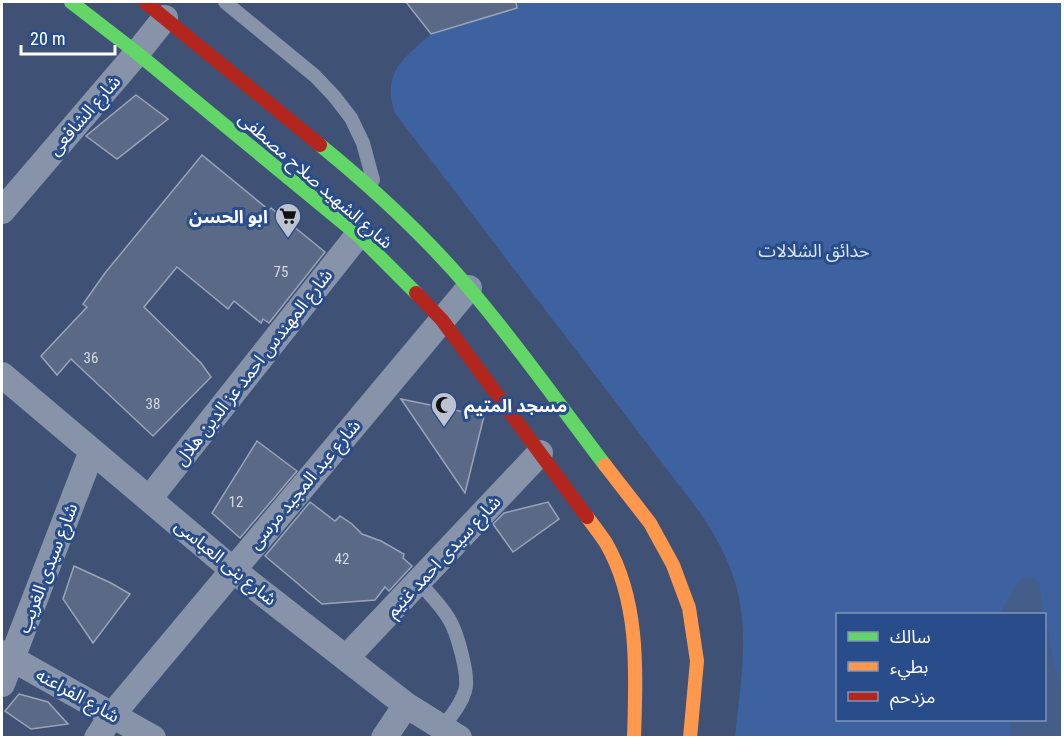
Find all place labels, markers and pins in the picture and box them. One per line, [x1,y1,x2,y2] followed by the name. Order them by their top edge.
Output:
[273,201,303,239] supermarket icon: ابو الحسن
[189,206,268,227] place label: ابو الحسن
[429,390,459,428] mosque icon: مسجد المتيم
[464,395,567,419] place label: مسجد المتيم

